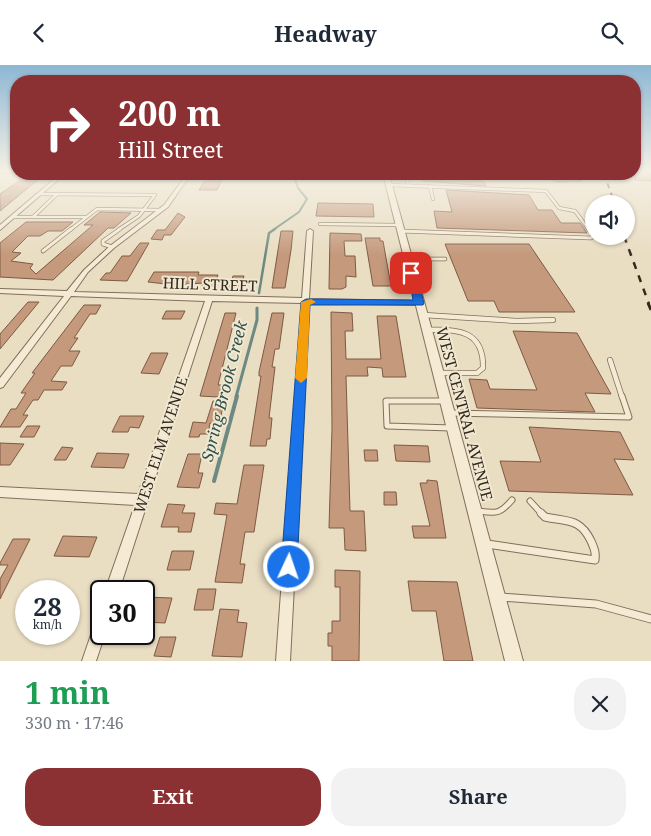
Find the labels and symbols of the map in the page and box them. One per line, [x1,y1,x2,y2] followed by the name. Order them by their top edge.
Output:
[390,252,432,294] pin
[162,272,258,296] street label: HILL STREET
[196,317,252,464] water label: Spring Brook Creek
[432,325,498,503] street label: WEST CENTRAL AVENUE
[128,374,192,516] street label: WEST ELM AVENUE
[262,540,314,592] position arrow
[90,580,155,645] speed limit sign: 30

